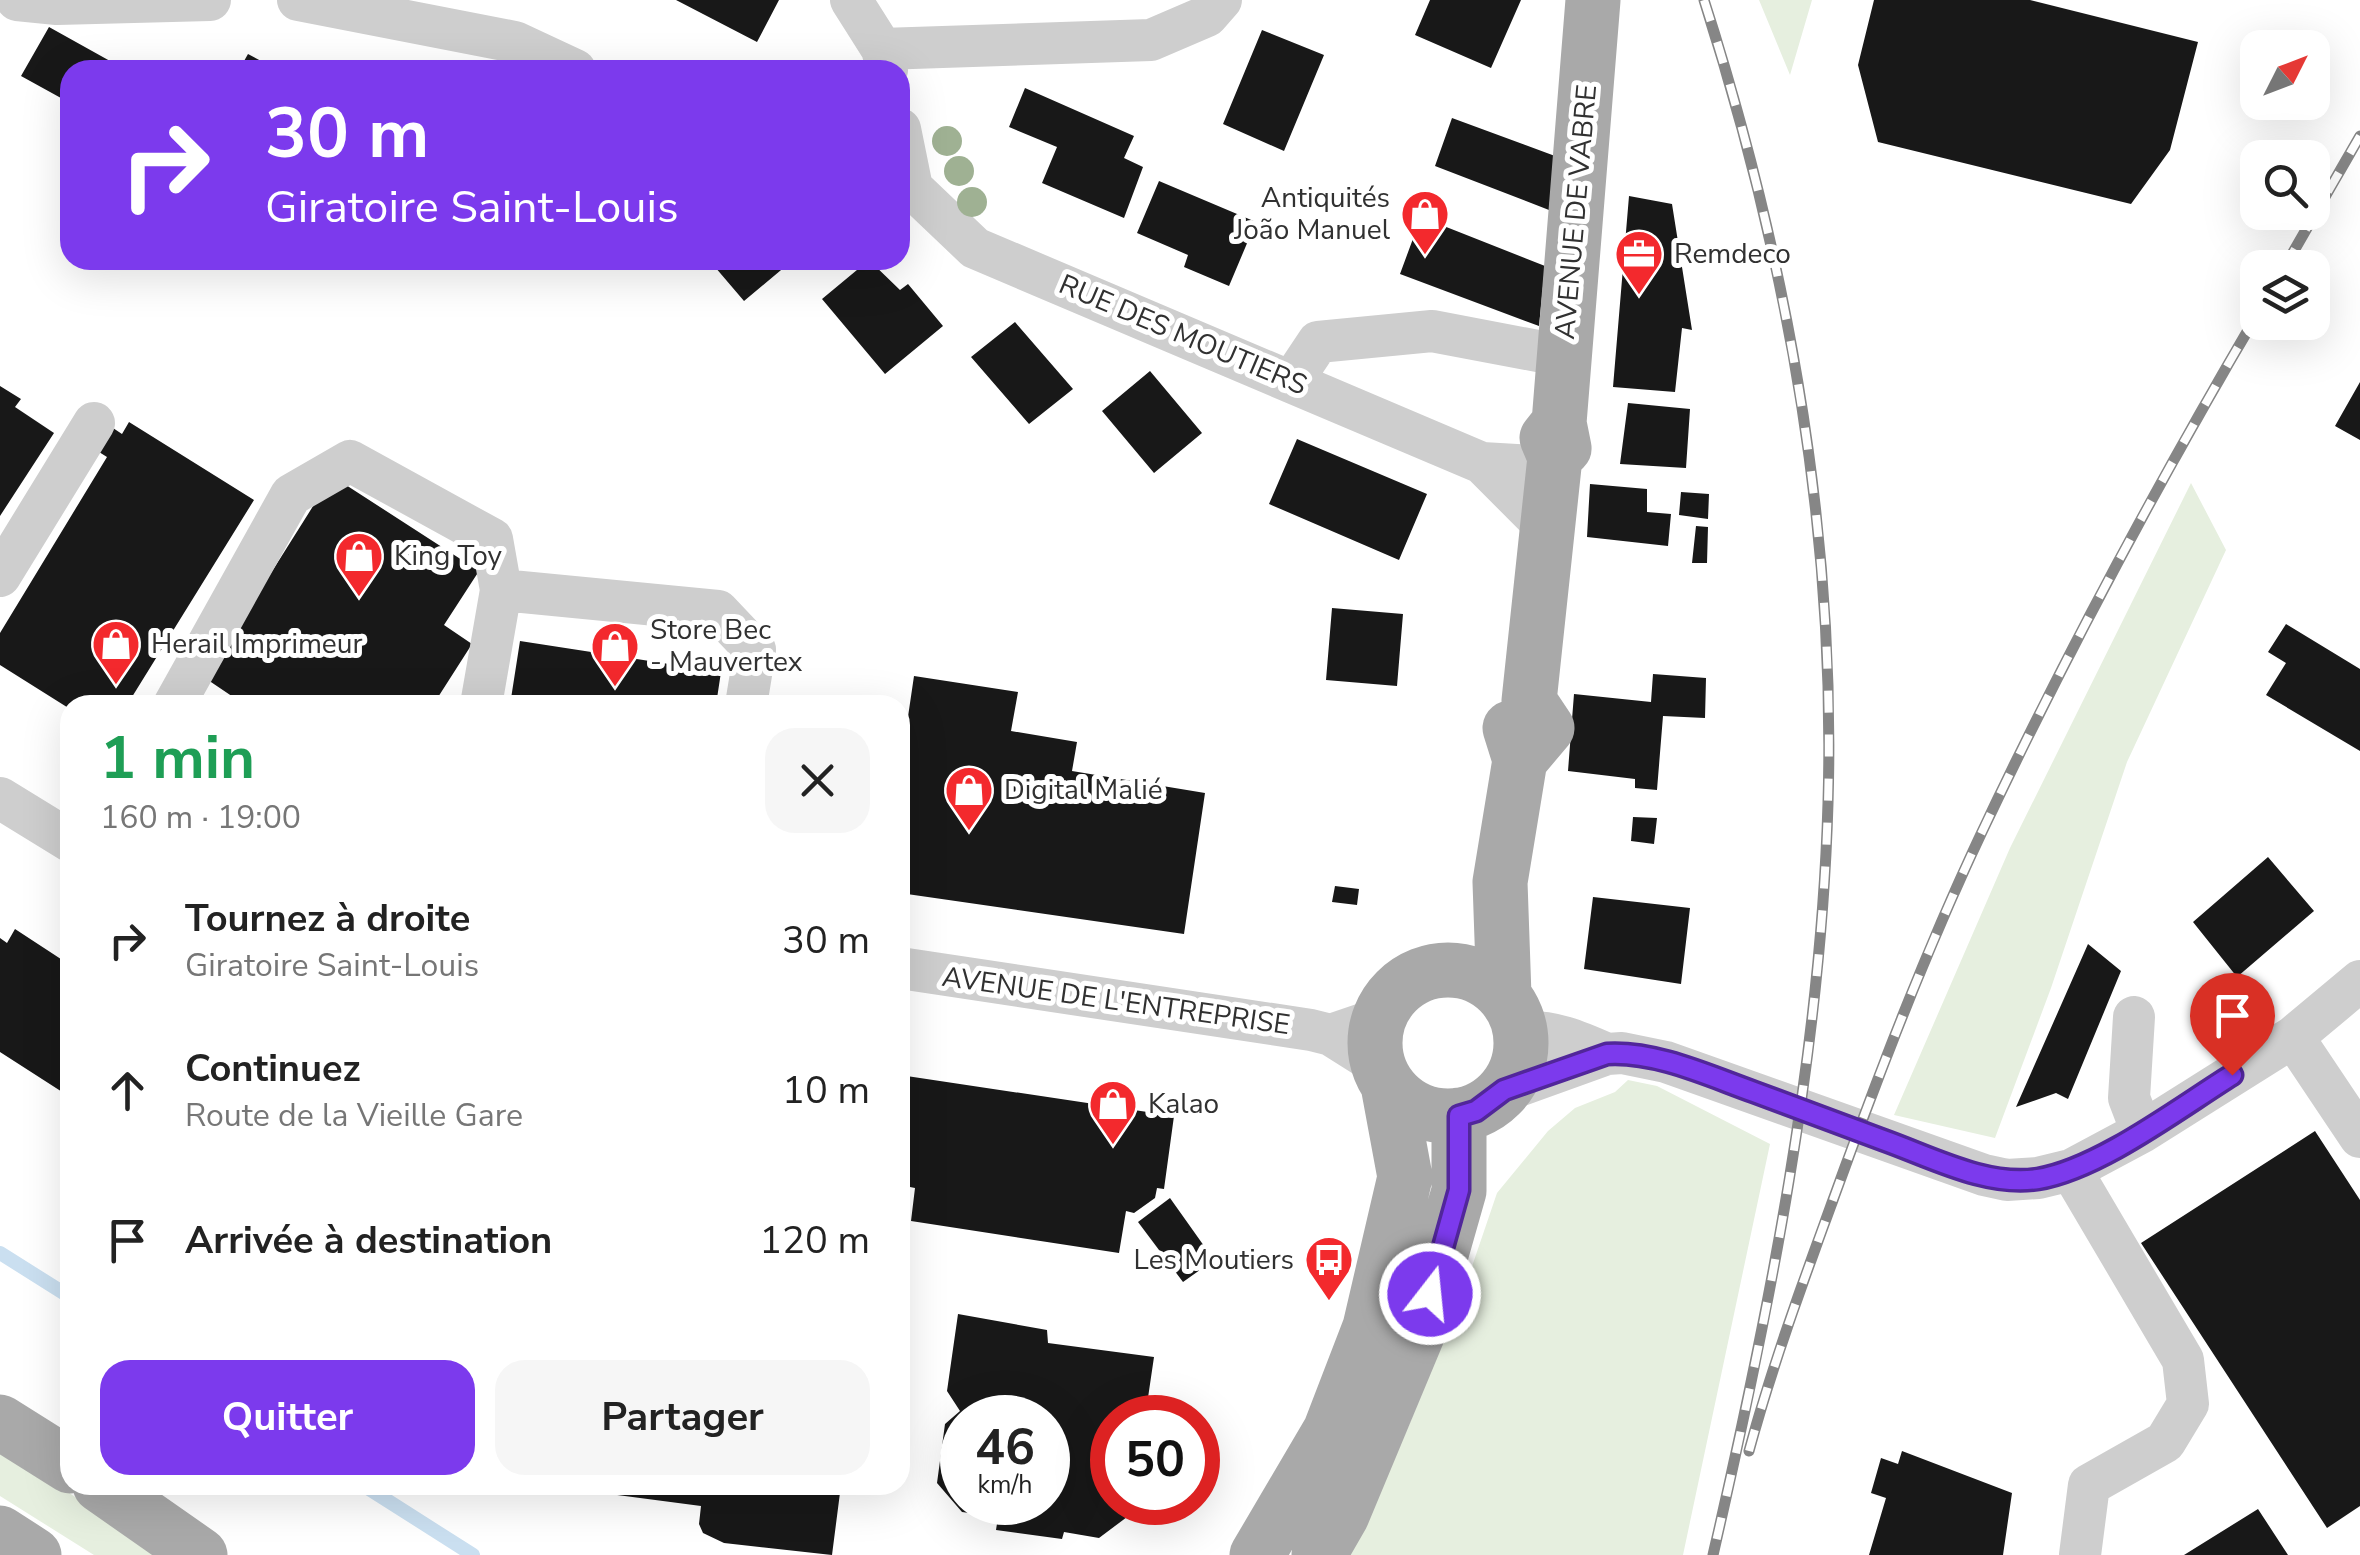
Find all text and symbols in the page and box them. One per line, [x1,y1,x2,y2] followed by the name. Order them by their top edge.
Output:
[2240,30,2330,120] north arrow
[2240,30,2330,340] map controls
[1546,83,1606,341] street label: AVENUE DE VABRE
[265,86,429,182] text: 30 m
[100,100,230,230] icon: right
[2240,140,2330,230] button: search
[265,177,679,238] text: Giratoire Saint-Louis
[1233,179,1391,249] place label: Antiquités João Manuel
[1399,188,1451,256] shop icon: Antiquités João Manuel
[1613,228,1665,296] office icon: Remdeco
[1674,235,1791,273] place label: Remdeco
[2240,250,2330,340] button: layers
[1053,266,1313,404] street label: RUE DES MOUTIERS
[333,530,385,598] shop icon: King Toy
[394,537,503,575] place label: King Toy
[650,611,803,681] place label: Store Bec - Mauvertex
[90,618,142,686] shop icon: Herail Imprimeur
[589,620,641,688] shop icon: Store Bec - Mauvertex
[151,625,363,663] place label: Herail Imprimeur
[100,717,255,799] text: 1 min
[765,728,870,833] button: close
[943,764,995,832] shop icon: Digital Malié
[1004,771,1163,809] place label: Digital Malié
[100,796,301,839] text: 160 m · 19:00
[185,893,470,944] text: Tournez à droite
[100,913,155,968] icon: right
[782,915,870,966] text: 30 m
[185,944,479,987] text: Giratoire Saint-Louis
[940,958,1292,1044] street label: AVENUE DE L'ENTREPRISE
[2190,973,2275,1076] pin
[2205,988,2260,1043] icon: arrive
[185,1043,360,1094] text: Continuez
[100,1063,155,1118] icon: ahead
[782,1065,870,1116] text: 10 m
[1087,1078,1139,1146] shop icon: Kalao
[1148,1085,1219,1123] place label: Kalao
[185,1094,523,1137] text: Route de la Vieille Gare
[100,1213,155,1268] icon: arrive
[185,1215,552,1266] text: Arrivée à destination
[759,1215,870,1266] text: 120 m
[1303,1234,1355,1302] bus stop icon: Les Moutiers
[1134,1241,1294,1279] place label: Les Moutiers
[1378,1242,1482,1346] position arrow
[100,1360,475,1475] button: Quitter
[495,1360,870,1475] button: Partager
[1090,1395,1220,1525] speed limit sign: 50
[975,1413,1035,1482] text: 46
[977,1468,1033,1502] text: km/h

